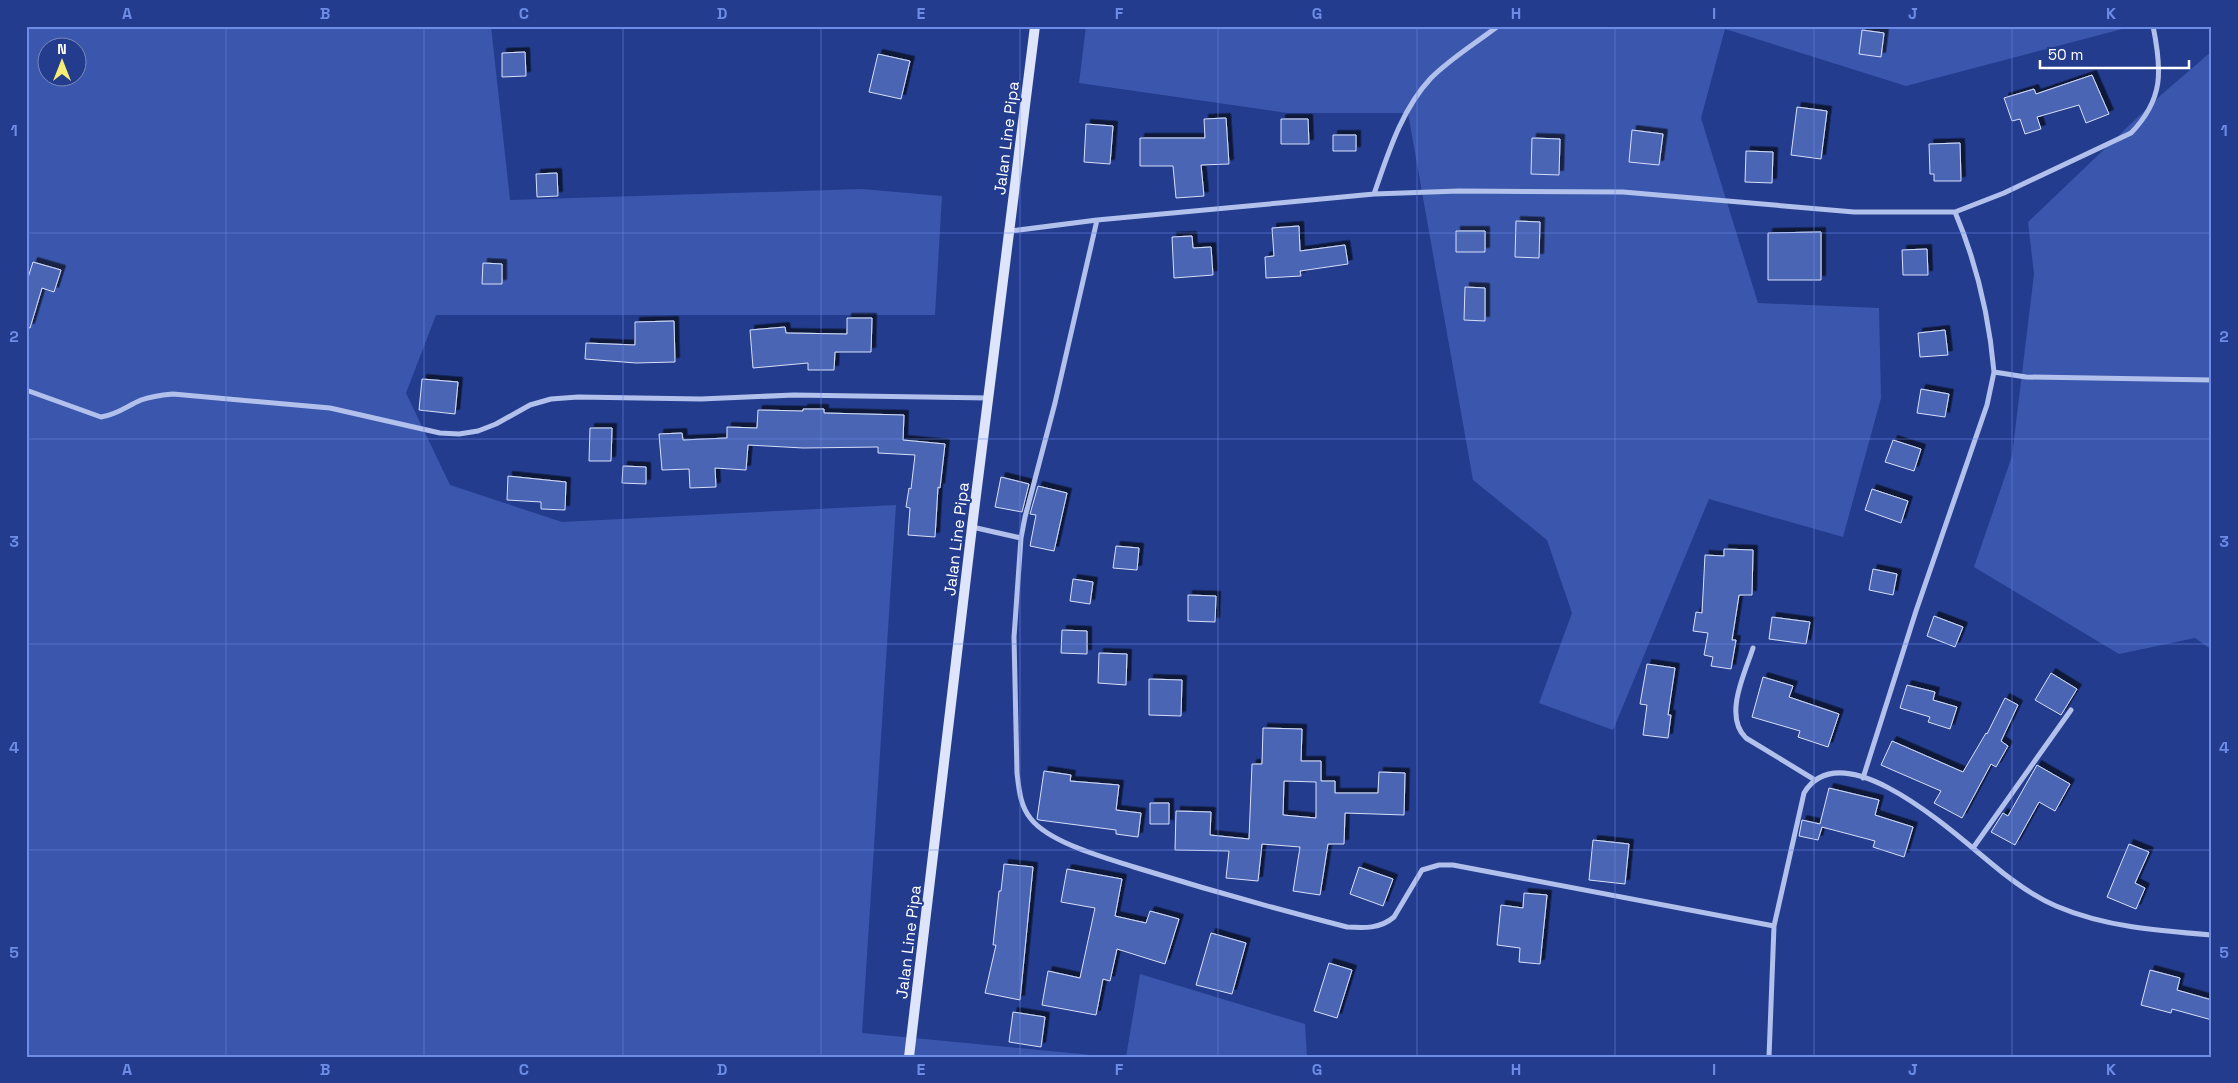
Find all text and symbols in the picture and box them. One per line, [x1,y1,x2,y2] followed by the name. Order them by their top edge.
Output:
[122,3,132,24] text: A
[320,3,330,24] text: B
[519,3,529,24] text: C
[717,3,727,24] text: D
[917,3,926,24] text: E
[1115,3,1124,24] text: F
[1312,3,1322,24] text: G
[1511,3,1521,24] text: H
[1712,3,1716,24] text: I
[1908,3,1918,24] text: J
[2106,3,2116,24] text: K
[38,38,88,88] north arrow
[2040,38,2189,70] scale bar
[57,40,67,58] text: N
[2048,45,2083,64] text: 50 m
[989,80,1024,196] street label: Jalan Line Pipa
[10,120,18,141] text: 1
[2220,120,2228,141] text: 1
[9,326,19,347] text: 2
[2219,326,2229,347] text: 2
[939,481,974,597] street label: Jalan Line Pipa
[9,531,19,552] text: 3
[2219,531,2229,552] text: 3
[9,737,19,758] text: 4
[2219,737,2229,758] text: 4
[891,884,926,1000] street label: Jalan Line Pipa
[9,942,19,963] text: 5
[2219,942,2229,963] text: 5
[122,1059,132,1080] text: A
[320,1059,330,1080] text: B
[519,1059,529,1080] text: C
[717,1059,727,1080] text: D
[917,1059,926,1080] text: E
[1115,1059,1124,1080] text: F
[1312,1059,1322,1080] text: G
[1511,1059,1521,1080] text: H
[1712,1059,1716,1080] text: I
[1908,1059,1918,1080] text: J
[2106,1059,2116,1080] text: K

